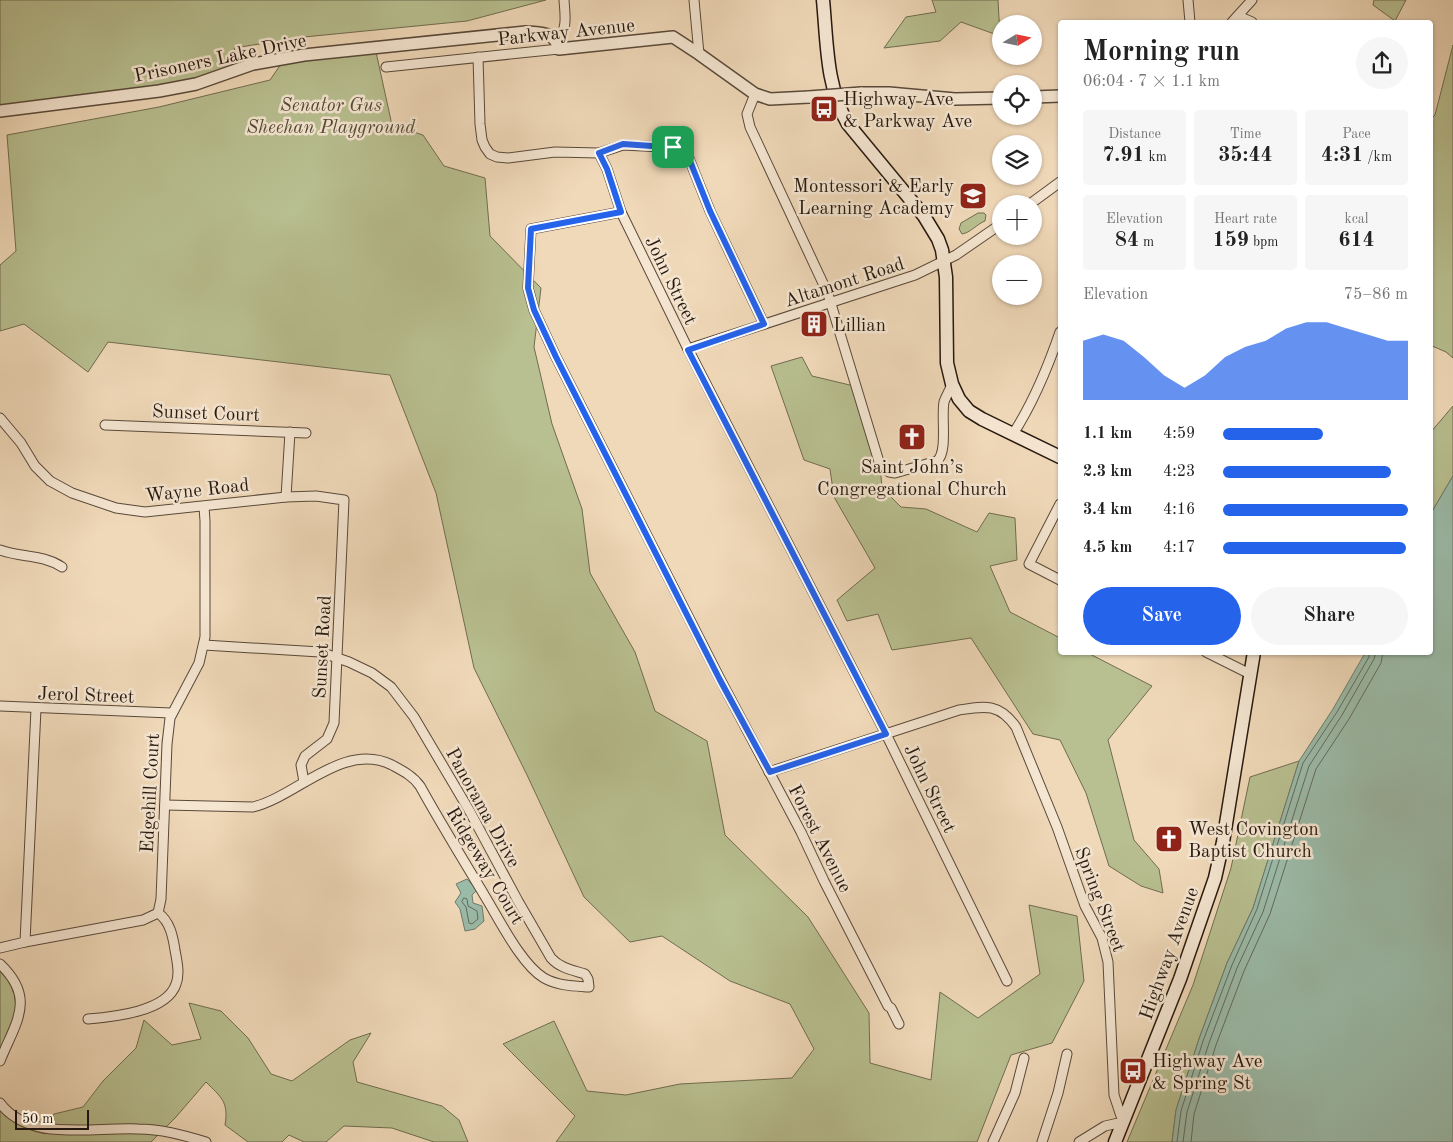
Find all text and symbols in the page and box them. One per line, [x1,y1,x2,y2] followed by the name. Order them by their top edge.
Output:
[992,15,1042,65] north arrow
[992,15,1042,305] map controls
[497,17,636,50] street label: Parkway Avenue
[133,32,308,87] street label: Prisoners Lake Drive
[1356,37,1408,89] button: share
[1083,39,1240,67] text: Morning run
[1083,74,1220,90] text: 06:04 · 7 × 1.1 km
[992,75,1042,125] button: locate
[843,91,972,132] place label: Highway Ave & Parkway Ave
[809,94,839,124] bus stop icon: Highway Ave & Parkway Ave
[247,97,416,138] park label: Senator Gus Sheehan Playground
[652,126,694,168] pin
[1108,127,1161,141] text: Distance
[1230,127,1261,141] text: Time
[1342,127,1371,141] text: Pace
[659,133,687,161] icon: arrive
[992,135,1042,185] button: layers
[1102,145,1145,166] text: 7.91
[1218,145,1273,166] text: 35:44
[1321,145,1363,166] text: 4:31
[1145,150,1167,164] text: km
[1363,150,1392,164] text: /km
[793,178,954,219] place label: Montessori & Early Learning Academy
[958,181,988,211] school or university icon: Montessori & Early Learning Academy
[992,195,1042,245] button: +
[1106,212,1163,226] text: Elevation
[1214,212,1277,226] text: Heart rate
[1344,212,1369,226] text: kcal
[1115,230,1139,251] text: 84
[1212,230,1249,251] text: 159
[1338,230,1375,251] text: 614
[640,234,699,328] street label: John Street
[1139,235,1154,249] text: m
[1249,235,1279,249] text: bpm
[783,255,907,312] street label: Altamont Road
[992,255,1042,305] button: −
[1083,287,1148,303] text: Elevation
[1344,287,1408,303] text: 75–86 m
[799,309,829,339] building icon: Lillian
[833,317,886,336] place label: Lillian
[152,403,260,426] street label: Sunset Court
[897,422,927,452] church icon: Saint John’s Congregational Church
[1083,426,1132,442] text: 1.1 km
[1163,426,1195,442] text: 4:59
[817,459,1007,500] place label: Saint John’s Congregational Church
[1083,464,1132,480] text: 2.3 km
[1163,464,1195,480] text: 4:23
[144,477,250,506] street label: Wayne Road
[1083,502,1132,518] text: 3.4 km
[1163,502,1195,518] text: 4:16
[1083,540,1132,556] text: 4.5 km
[1163,540,1195,556] text: 4:17
[1083,587,1241,645] button: Save
[1251,587,1408,645] button: Share
[311,595,336,699] street label: Sunset Road
[37,685,135,708] street label: Jerol Street
[139,733,164,853] street label: Edgehill Court
[899,742,958,836] street label: John Street
[441,745,523,871] street label: Panorama Drive
[784,782,854,896] street label: Forest Avenue
[441,804,526,928] street label: Ridgeway Court
[1188,821,1319,862] place label: West Covington Baptist Church
[1154,824,1184,854] church icon: West Covington Baptist Church
[1070,845,1127,955] street label: Spring Street
[1138,885,1203,1023] street label: Highway Avenue
[1152,1053,1263,1094] place label: Highway Ave & Spring St
[1118,1056,1148,1086] bus stop icon: Highway Ave & Spring St
[15,1107,89,1130] scale bar
[22,1112,53,1126] text: 50 m

